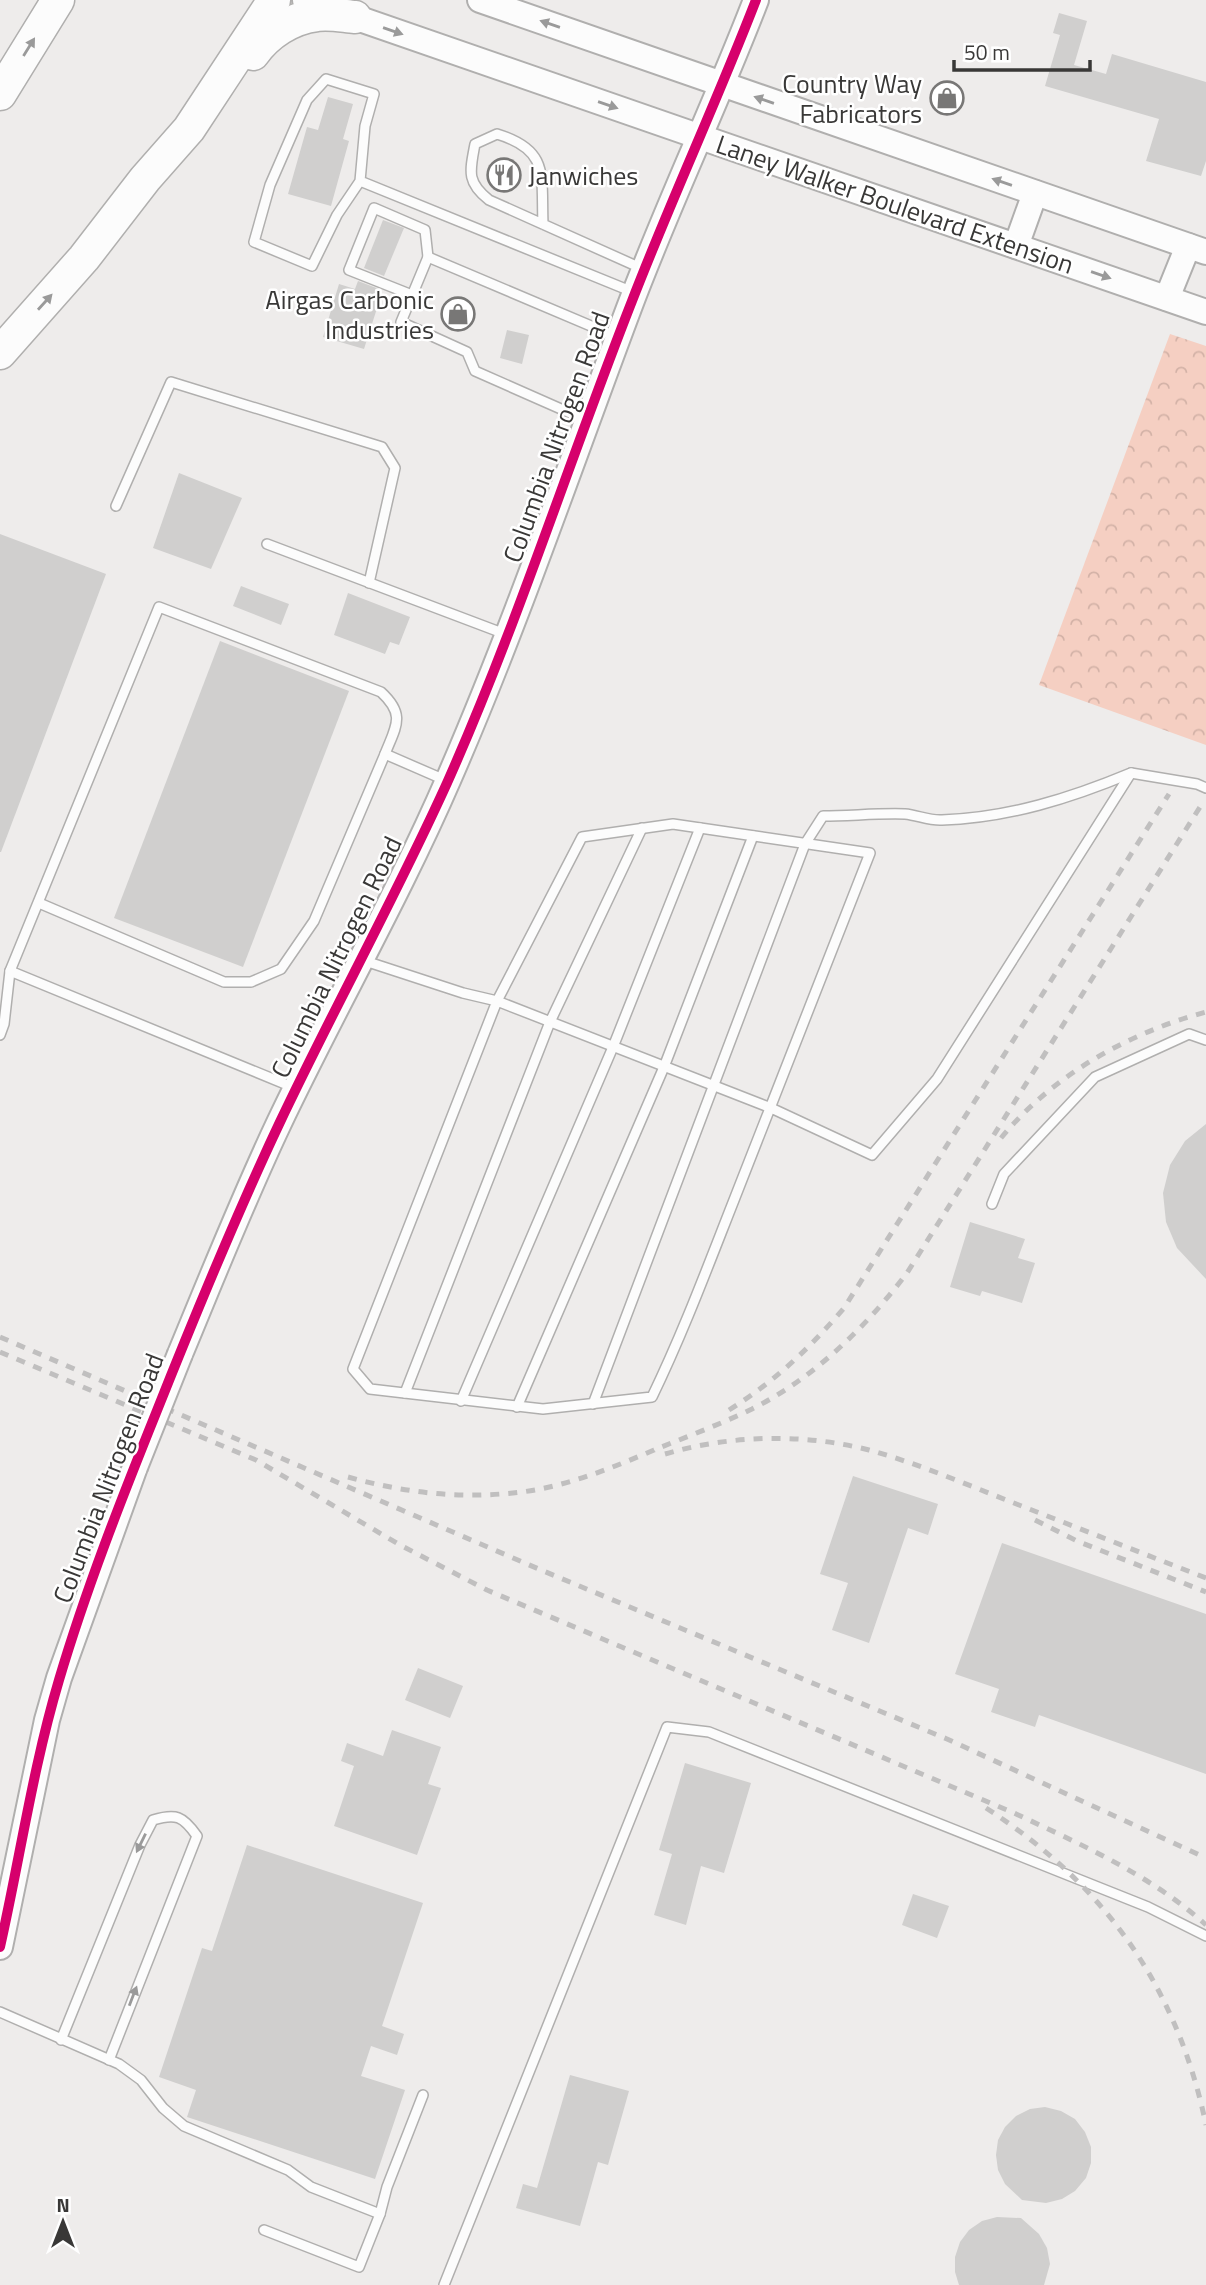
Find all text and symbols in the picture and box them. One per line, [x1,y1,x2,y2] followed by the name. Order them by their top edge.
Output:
[539,18,560,29] one-way arrow
[383,25,404,36] one-way arrow
[954,28,1090,72] scale bar
[964,36,1010,68] text: 50 m
[23,38,35,57] one-way arrow
[782,64,922,133] place label: Country Way Fabricators
[928,79,966,117] shop icon: Country Way Fabricators
[754,94,775,105] one-way arrow
[597,100,618,111] one-way arrow
[711,124,1079,284] street label: Laney Walker Boulevard Extension
[485,156,523,194] restaurant icon: Janwiches
[528,156,638,195] place label: Janwiches
[992,176,1013,187] one-way arrow
[1090,270,1111,281] one-way arrow
[265,280,434,349] place label: Airgas Carbonic Industries
[37,293,53,310] one-way arrow
[439,295,477,333] shop icon: Airgas Carbonic Industries
[492,306,620,568] street label: Columbia Nitrogen Road
[260,830,412,1084] street label: Columbia Nitrogen Road
[42,1347,174,1609] street label: Columbia Nitrogen Road
[136,1833,147,1853] one-way arrow
[128,1985,139,2006] one-way arrow
[28,2187,98,2257] north arrow
[56,2190,70,2219] text: N

